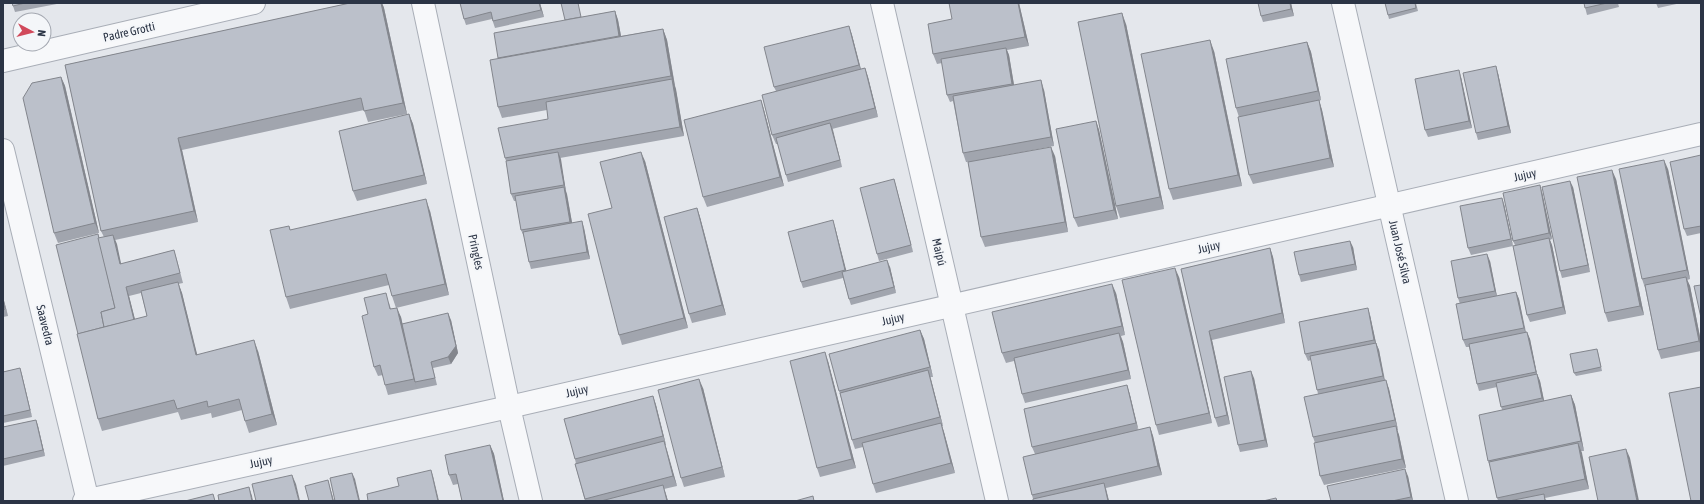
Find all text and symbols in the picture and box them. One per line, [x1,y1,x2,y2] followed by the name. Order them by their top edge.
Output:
[12,12,52,52] north arrow
[102,19,156,45] street label: Padre Grotti
[36,29,48,37] text: N
[1512,166,1538,184] street label: Jujuy
[1386,219,1414,285] street label: Juan José Silva
[465,233,487,271] street label: Pringles
[929,237,949,267] street label: Maipú
[1196,238,1222,256] street label: Jujuy
[33,303,57,347] street label: Saavedra
[880,310,906,328] street label: Jujuy
[564,382,590,400] street label: Jujuy
[248,453,274,471] street label: Jujuy

